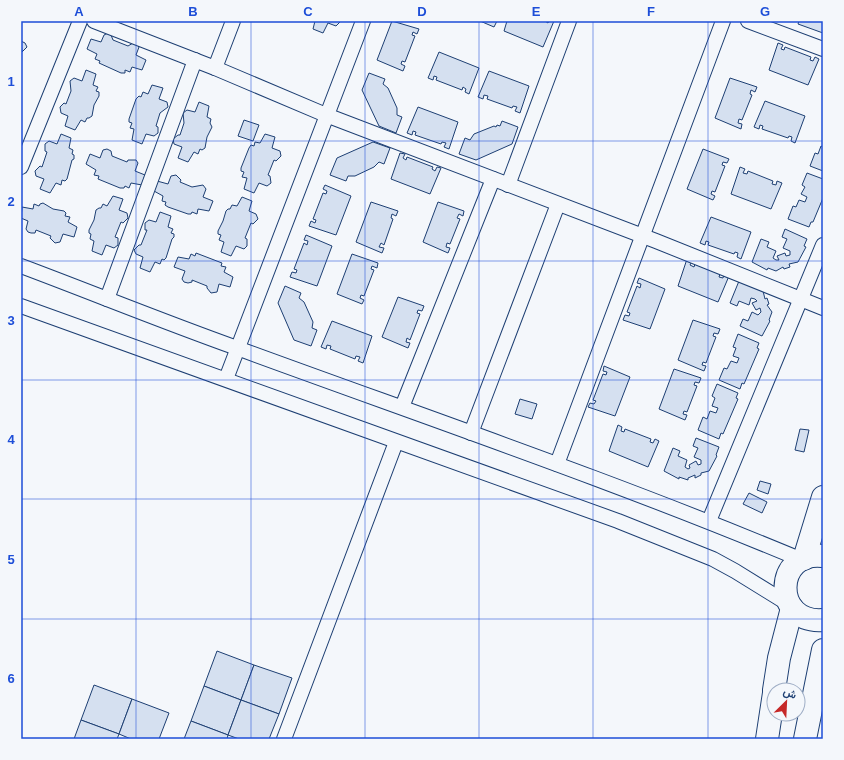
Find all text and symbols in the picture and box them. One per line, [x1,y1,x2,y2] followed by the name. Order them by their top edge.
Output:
[74,4,84,19] text: A
[188,4,198,19] text: B
[303,4,313,19] text: C
[417,4,427,19] text: D
[532,4,541,19] text: E
[647,4,655,19] text: F
[760,4,770,19] text: G
[7,74,15,89] text: 1
[7,194,15,209] text: 2
[7,313,15,328] text: 3
[7,432,15,447] text: 4
[7,552,15,567] text: 5
[7,671,15,686] text: 6
[766,682,806,722] north arrow
[781,685,799,702] text: ش

